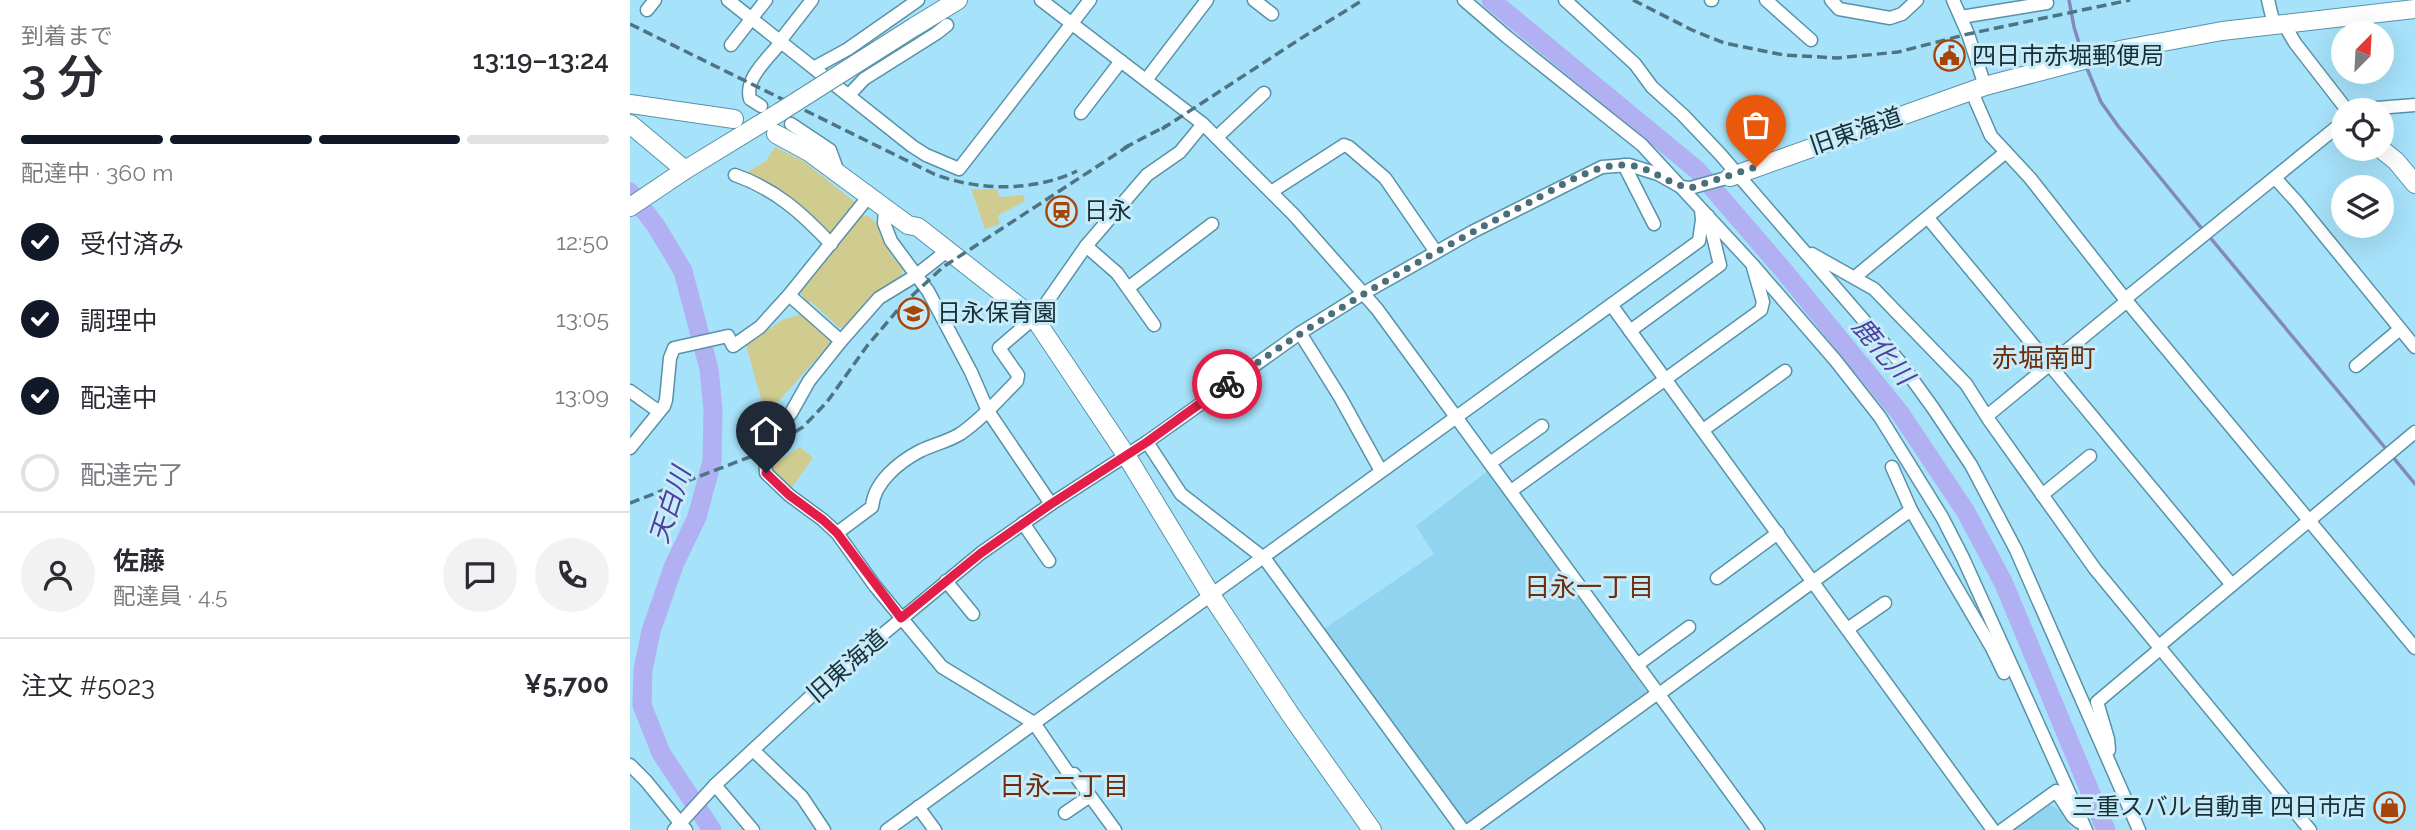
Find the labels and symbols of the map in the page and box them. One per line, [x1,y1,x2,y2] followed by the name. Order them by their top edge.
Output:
[2331,21,2394,84] north arrow
[1932,39,1966,73] public building icon: 四日市赤堀郵便局
[1972,41,2164,70] place label: 四日市赤堀郵便局
[1726,95,1786,167] pin
[1806,101,1906,160] street label: 旧東海道
[1044,194,1078,228] station icon: 日永
[1084,196,1132,225] place label: 日永
[897,296,931,330] school or university icon: 日永保育園
[937,298,1057,327] place label: 日永保育園
[1846,311,1921,393] water label: 鹿化川
[1992,343,2096,373] district label: 赤堀南町
[1192,349,1262,419] courier
[736,401,796,473] pin
[644,460,697,547] water label: 天白川
[1524,572,1654,602] district label: 日永一丁目
[801,623,892,708] street label: 旧東海道
[999,771,1129,801] district label: 日永二丁目
[2372,790,2406,824] shop icon: 三重スバル自動車 四日市店
[2072,792,2366,821] place label: 三重スバル自動車 四日市店

